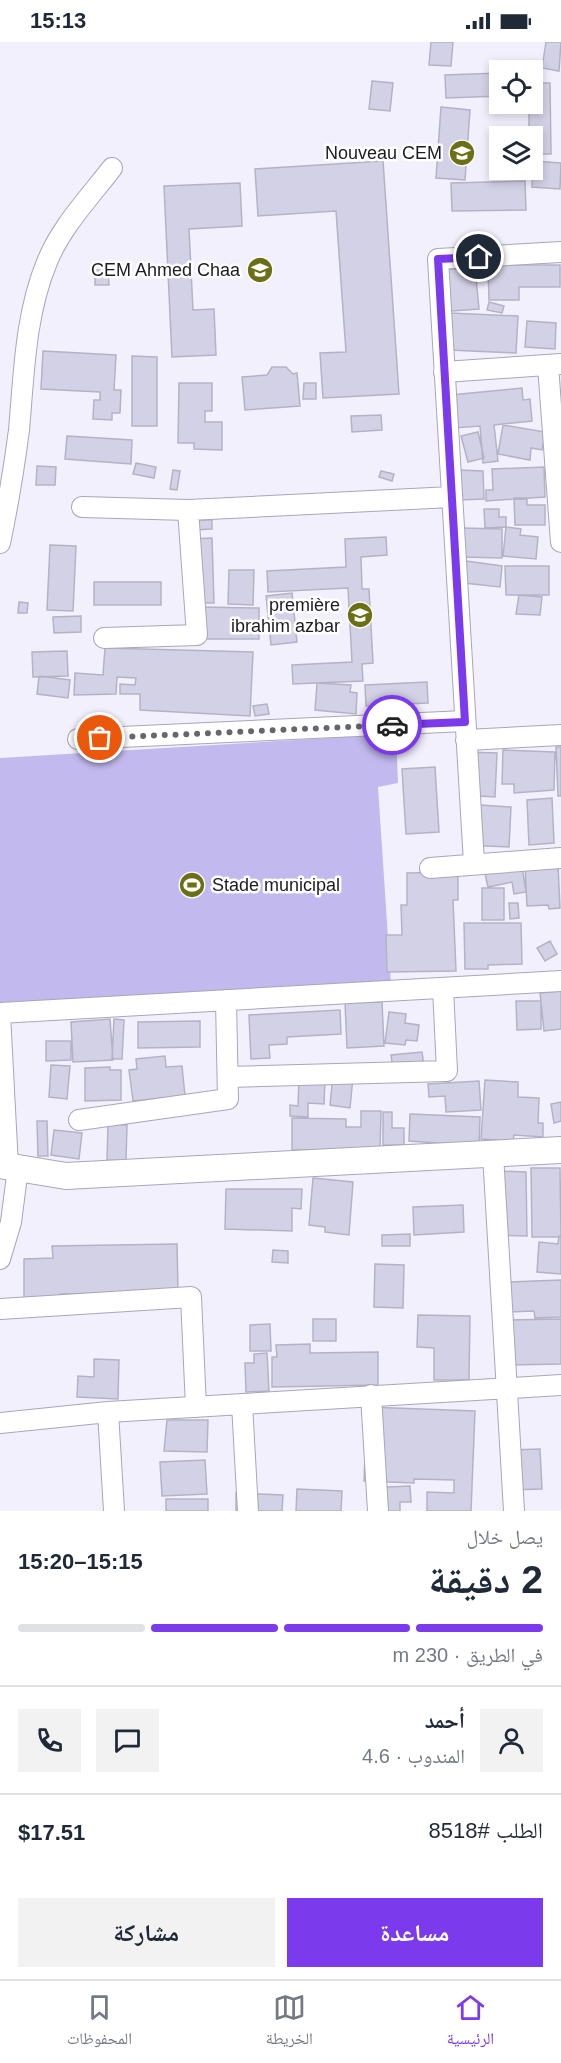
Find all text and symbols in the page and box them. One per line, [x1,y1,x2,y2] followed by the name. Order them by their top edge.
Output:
[30,8,86,33] text: 15:13
[489,60,543,180] map controls
[489,60,543,114] button: locate
[489,126,543,180] button: layers
[447,138,477,168] school or university icon: Nouveau CEM
[325,143,442,163] place label: Nouveau CEM
[453,231,504,282] pin
[462,240,495,273] icon: home
[245,255,275,285] school or university icon: CEM Ahmed Chaa
[91,260,241,280] place label: CEM Ahmed Chaa
[231,595,340,636] place label: première ibrahim azbar
[345,600,375,630] school or university icon: première ibrahim azbar
[362,695,422,755] courier
[376,709,409,742] icon: car
[74,712,125,763] pin
[83,721,116,754] icon: bag
[177,870,207,900] sports icon: Stade municipal
[212,875,340,895] place label: Stade municipal
[466,1526,543,1548] text: يصل خلال
[18,1549,143,1574] text: 15:15–15:20
[429,1558,543,1601] text: 2 دقيقة
[393,1644,543,1666] text: في الطريق · 230 m
[425,1708,465,1733] text: أحمد
[18,1709,81,1772] button: phone
[96,1709,159,1772] button: chat
[480,1709,543,1772] button: person
[362,1745,465,1767] text: المندوب · 4.6
[429,1818,543,1843] text: الطلب #8518
[18,1820,85,1845] text: $17.51
[18,1898,275,1967] button: مشاركة
[287,1898,543,1967] button: مساعدة
[67,1991,132,2054] tab: المحفوظات
[266,1991,313,2054] tab: الخريطة
[447,1991,494,2054] tab: الرئيسية

